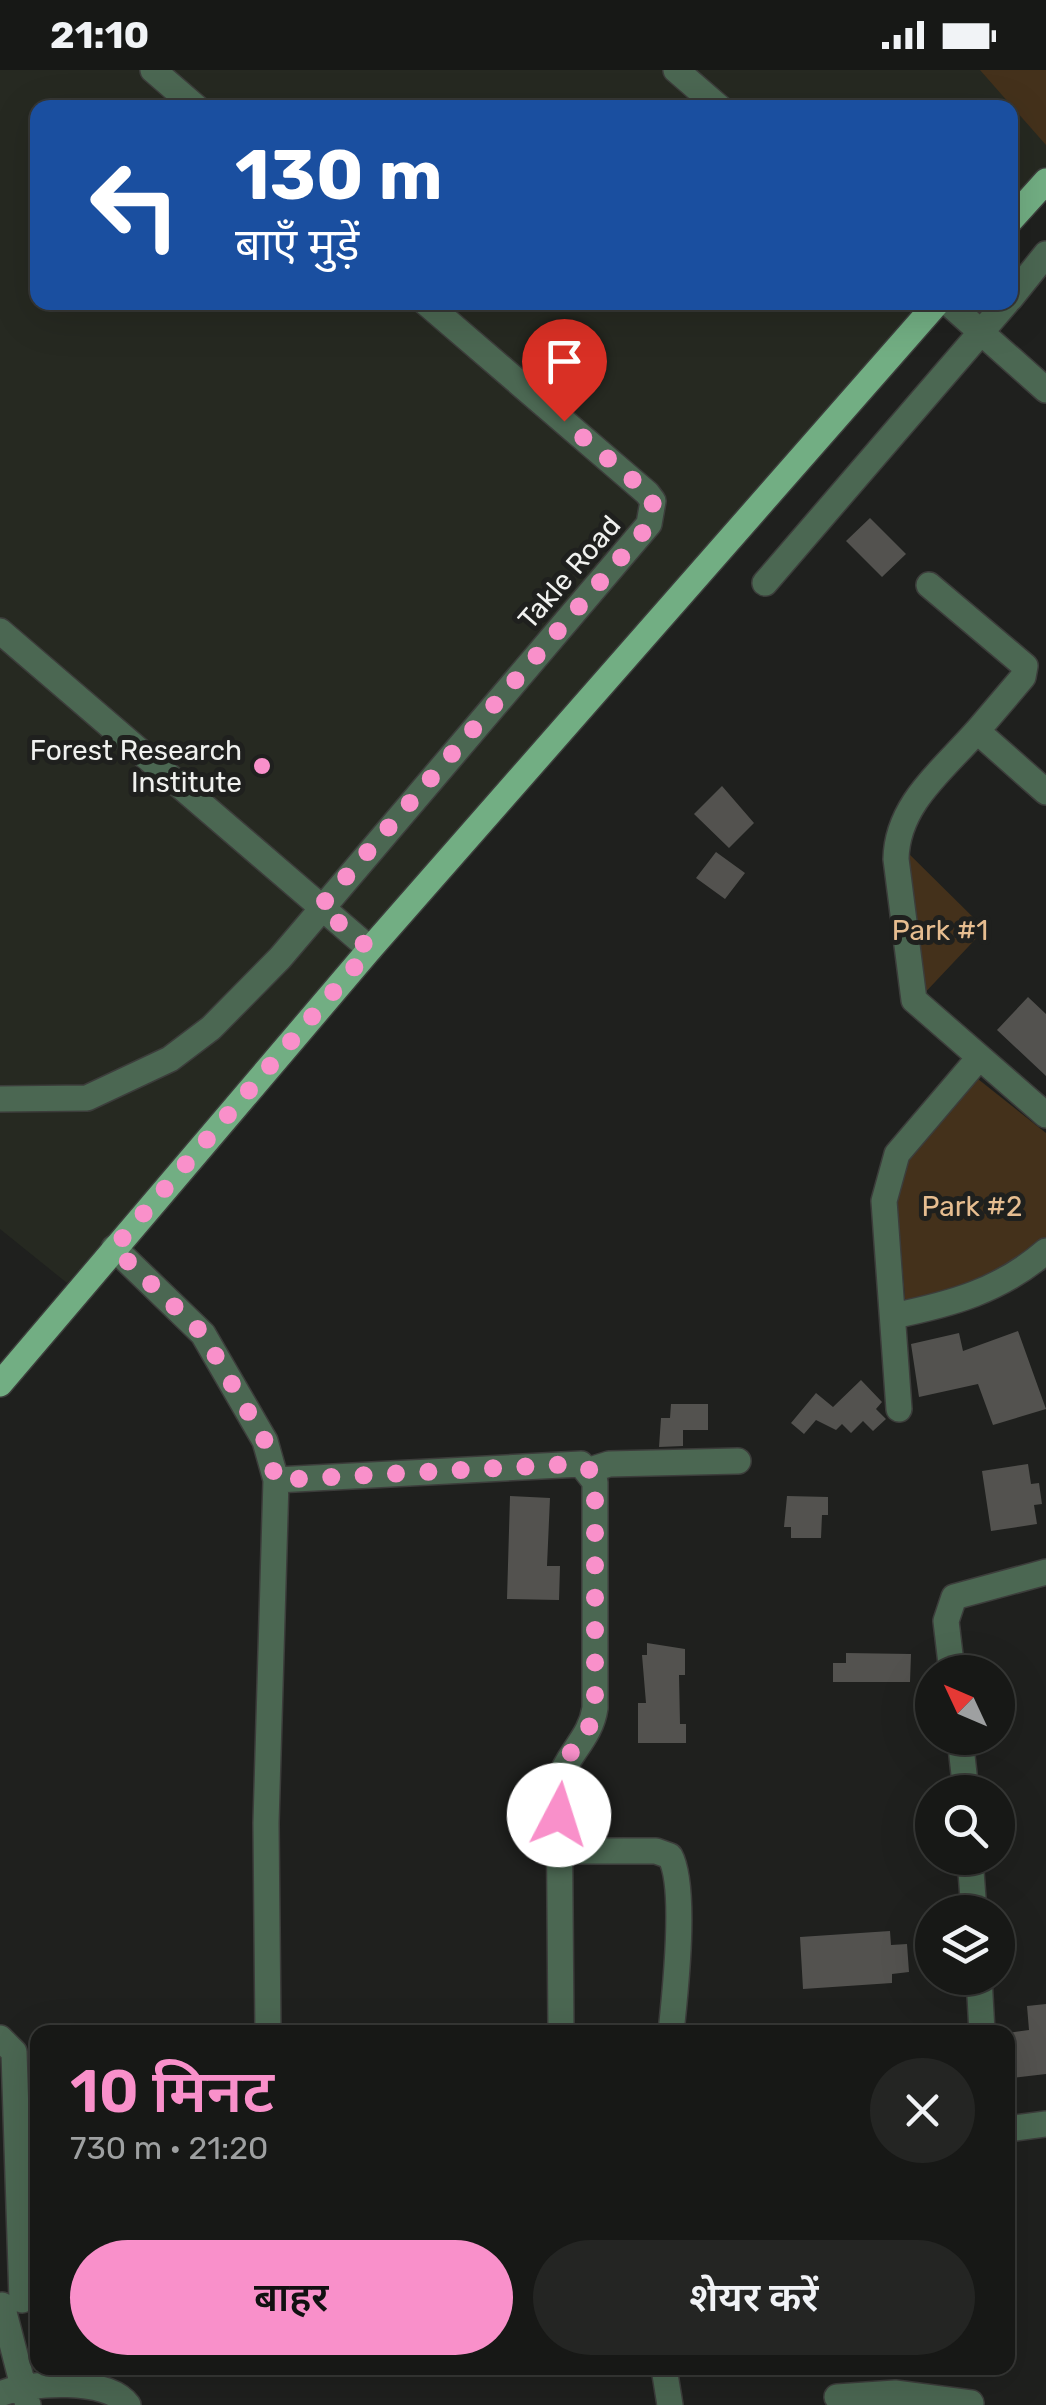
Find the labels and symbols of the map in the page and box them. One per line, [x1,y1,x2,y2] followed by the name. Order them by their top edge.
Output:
[522,319,607,422] pin
[511,509,628,636] street label: Takle Road
[30,734,242,799] place label: Forest Research Institute
[251,755,273,777] marker: Forest Research Institute
[892,914,988,947] park label: Park #1
[922,1190,1022,1223] park label: Park #2
[915,1655,1015,1755] north arrow
[507,1763,611,1867] position arrow

